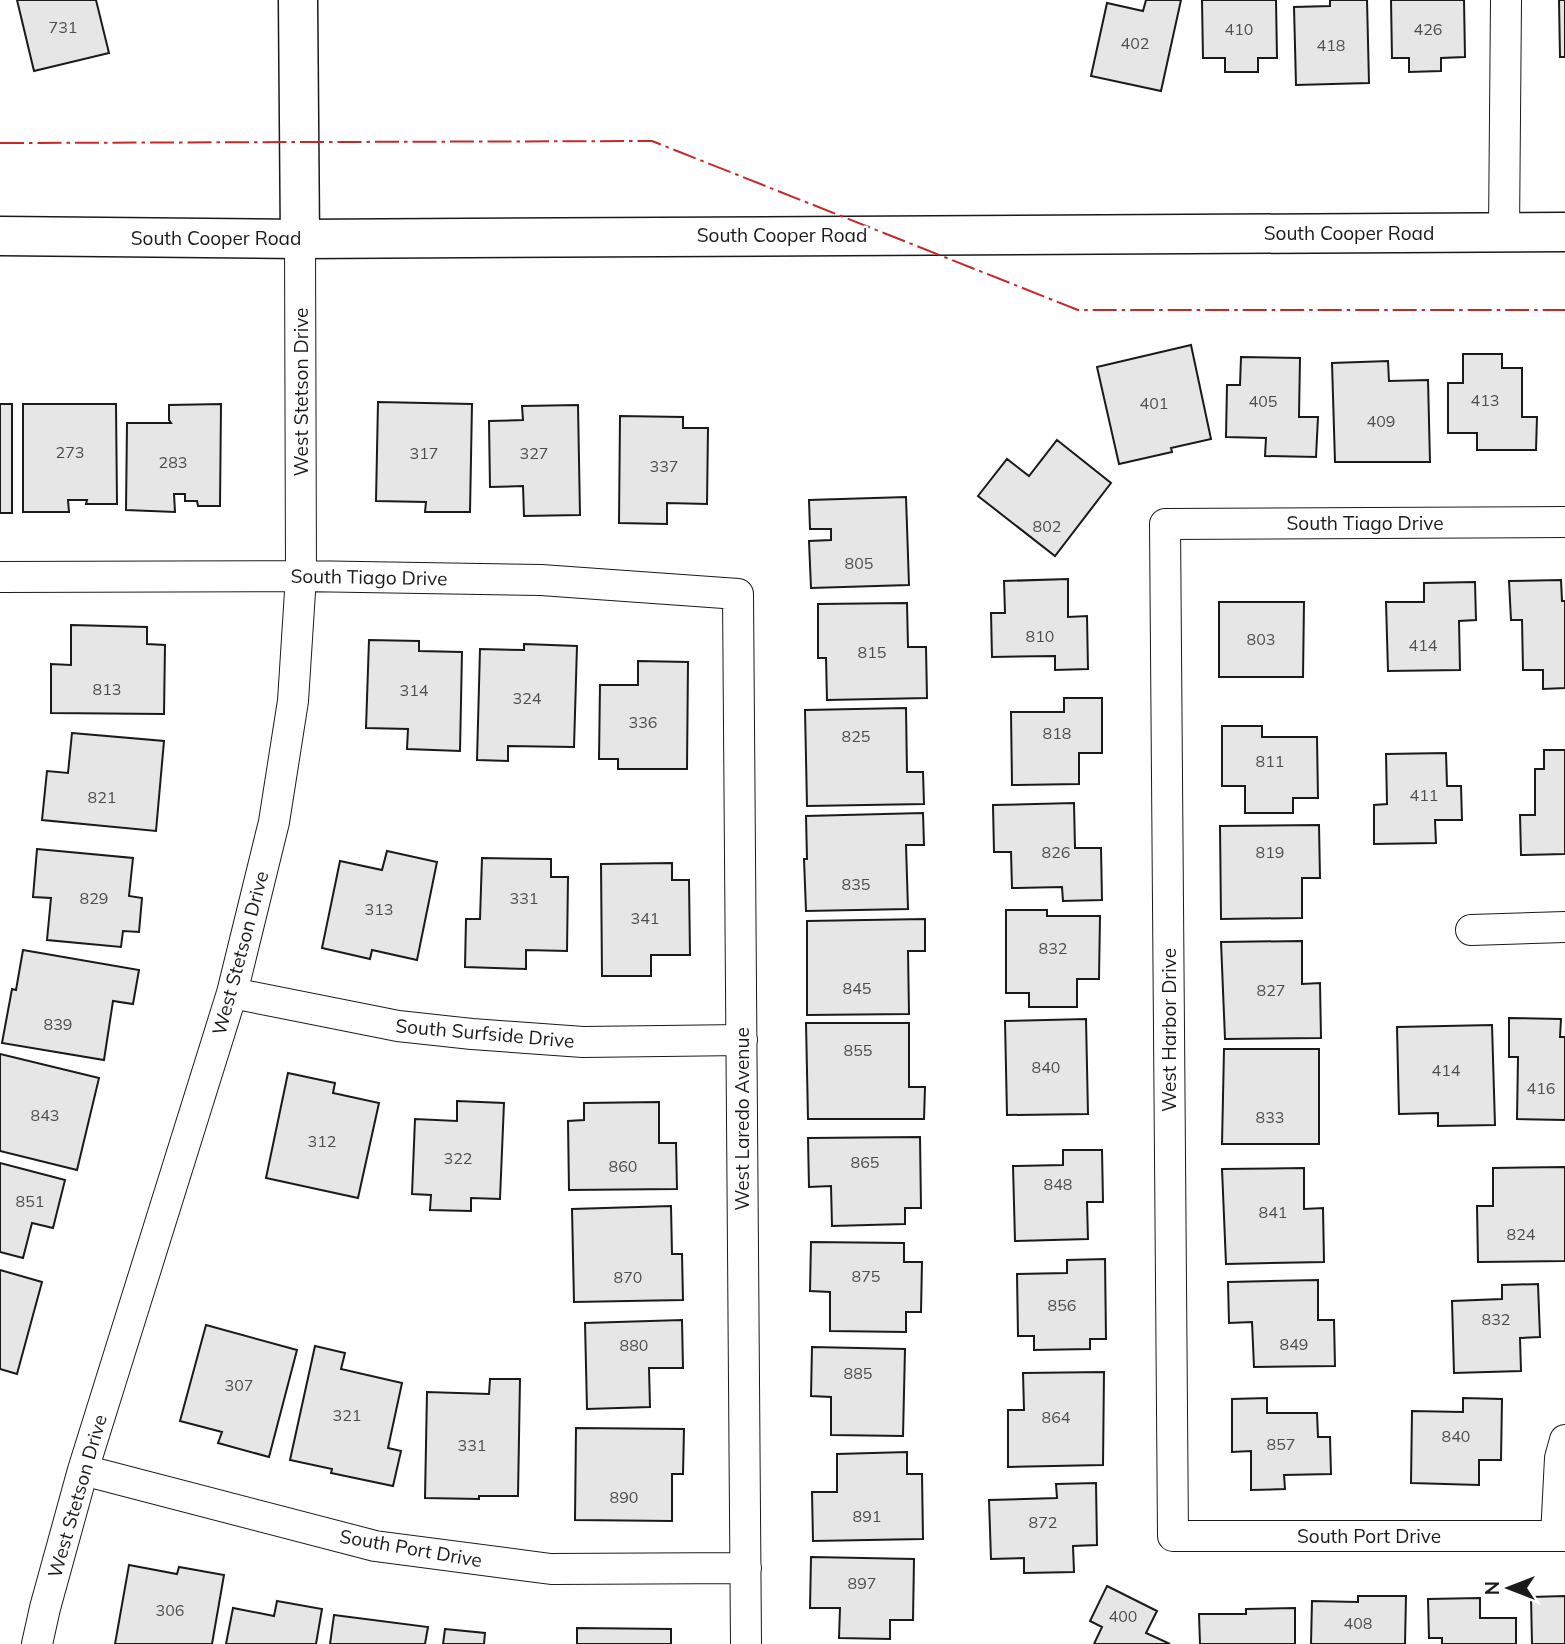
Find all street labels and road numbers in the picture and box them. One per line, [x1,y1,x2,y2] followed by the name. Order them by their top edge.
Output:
[1264,221,1434,245] street label: South Cooper Road
[697,223,867,247] street label: South Cooper Road
[131,226,301,250] street label: South Cooper Road
[289,308,313,476] street label: West Stetson Drive
[1287,511,1443,535] street label: South Tiago Drive
[290,564,448,590] street label: South Tiago Drive
[207,868,273,1038] street label: West Stetson Drive
[1157,948,1181,1112] street label: West Harbor Drive
[395,1013,575,1053] street label: South Surfside Drive
[730,1027,754,1211] street label: West Laredo Avenue
[42,1412,112,1580] street label: West Stetson Drive
[338,1524,484,1572] street label: South Port Drive
[1297,1524,1441,1548] street label: South Port Drive

